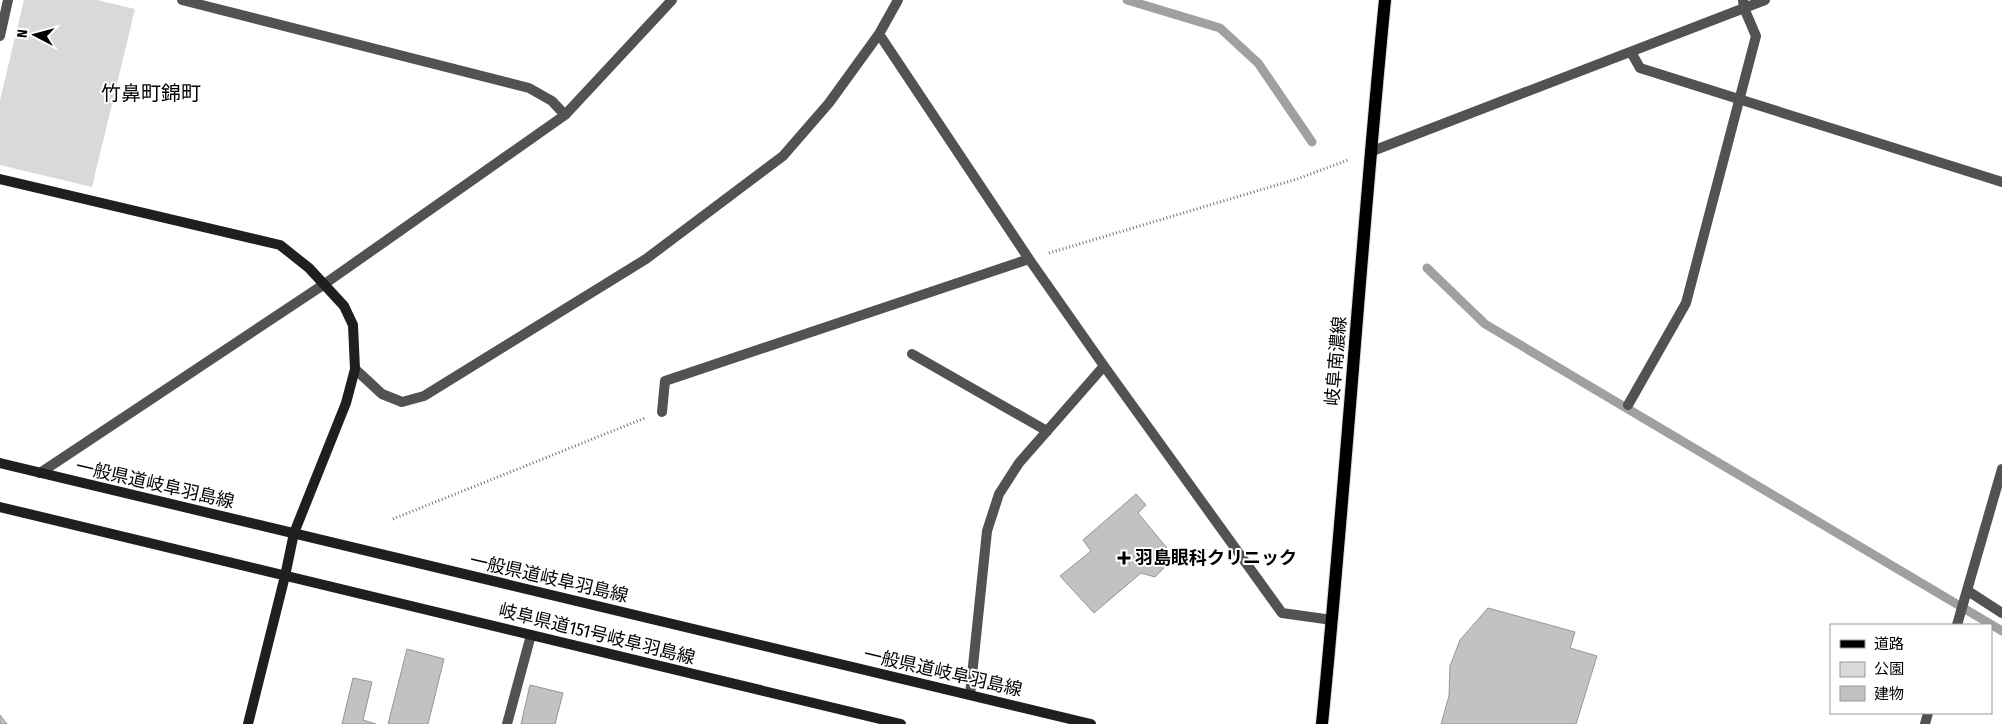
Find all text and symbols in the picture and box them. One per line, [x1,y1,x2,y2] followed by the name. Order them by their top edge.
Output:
[10,10,60,60] north arrow
[14,29,31,39] text: N
[101,81,201,105] district label: 竹鼻町錦町
[1321,315,1351,407] street label: 岐阜南濃線
[74,455,236,513] street label: 一般県道岐阜羽島線
[1135,547,1297,569] place label: 羽島眼科クリニック
[468,549,630,607] street label: 一般県道岐阜羽島線
[1117,551,1131,565] marker: 羽島眼科クリニック
[497,599,697,669] street label: 岐阜県道151号岐阜羽島線
[1830,624,1992,714] legend
[1874,635,1904,653] text: 道路
[862,643,1024,701] street label: 一般県道岐阜羽島線
[1874,660,1904,678] text: 公園
[1874,685,1904,703] text: 建物

